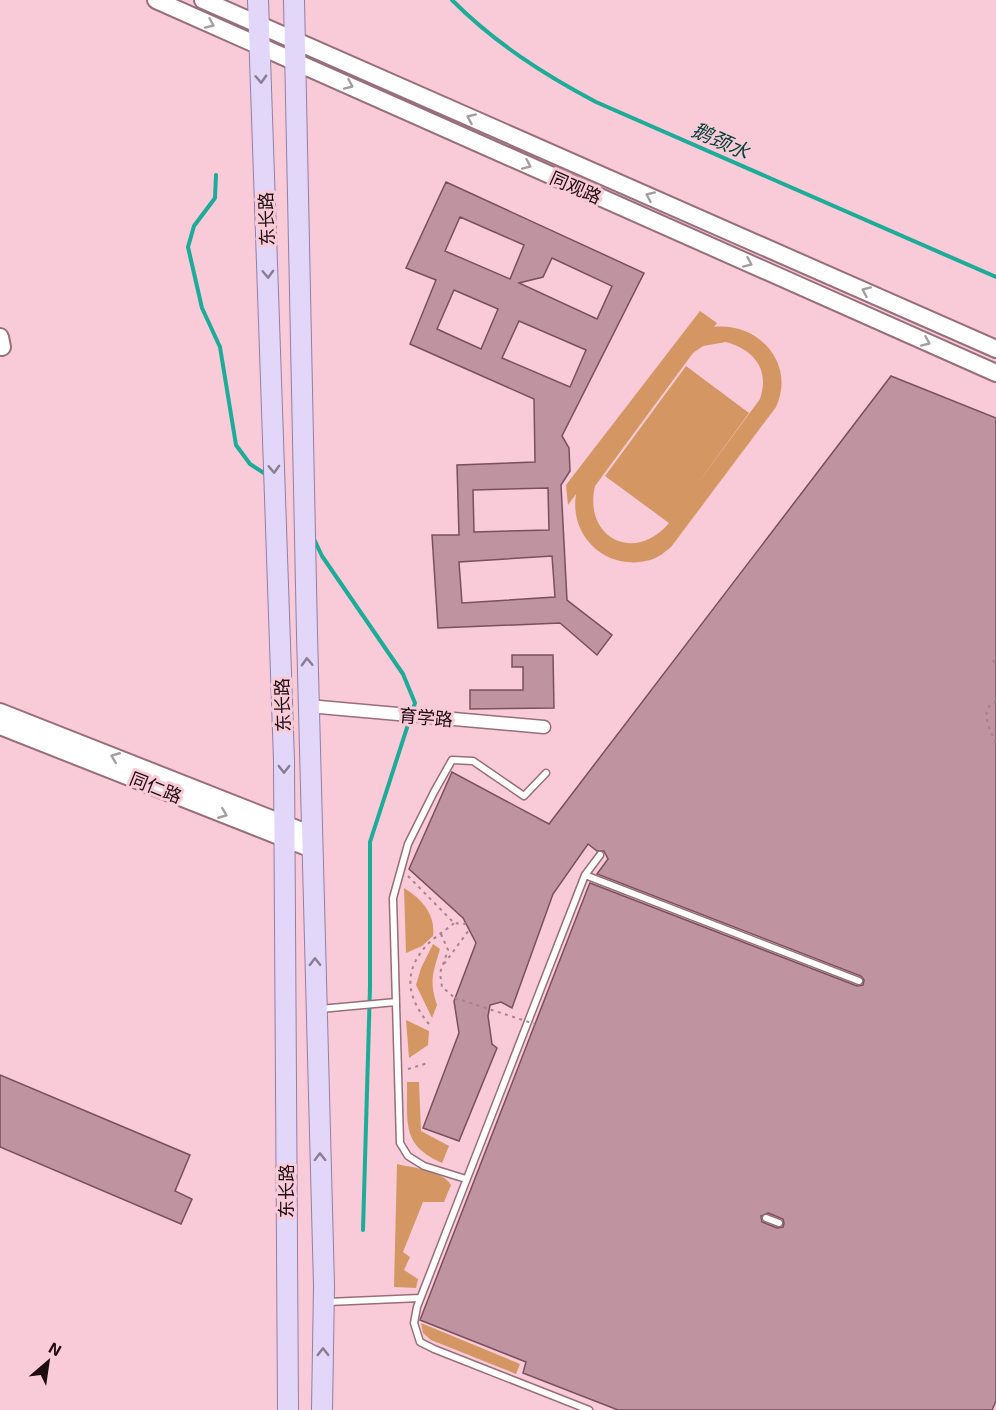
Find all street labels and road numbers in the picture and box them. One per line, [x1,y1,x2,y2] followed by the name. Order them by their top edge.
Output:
[547,166,605,208] street label: 同观路
[254,192,278,246] street label: 东长路
[270,678,294,732] street label: 东长路
[398,704,454,730] street label: 育学路
[127,767,185,807] street label: 同仁路
[275,1164,297,1218] street label: 东长路

